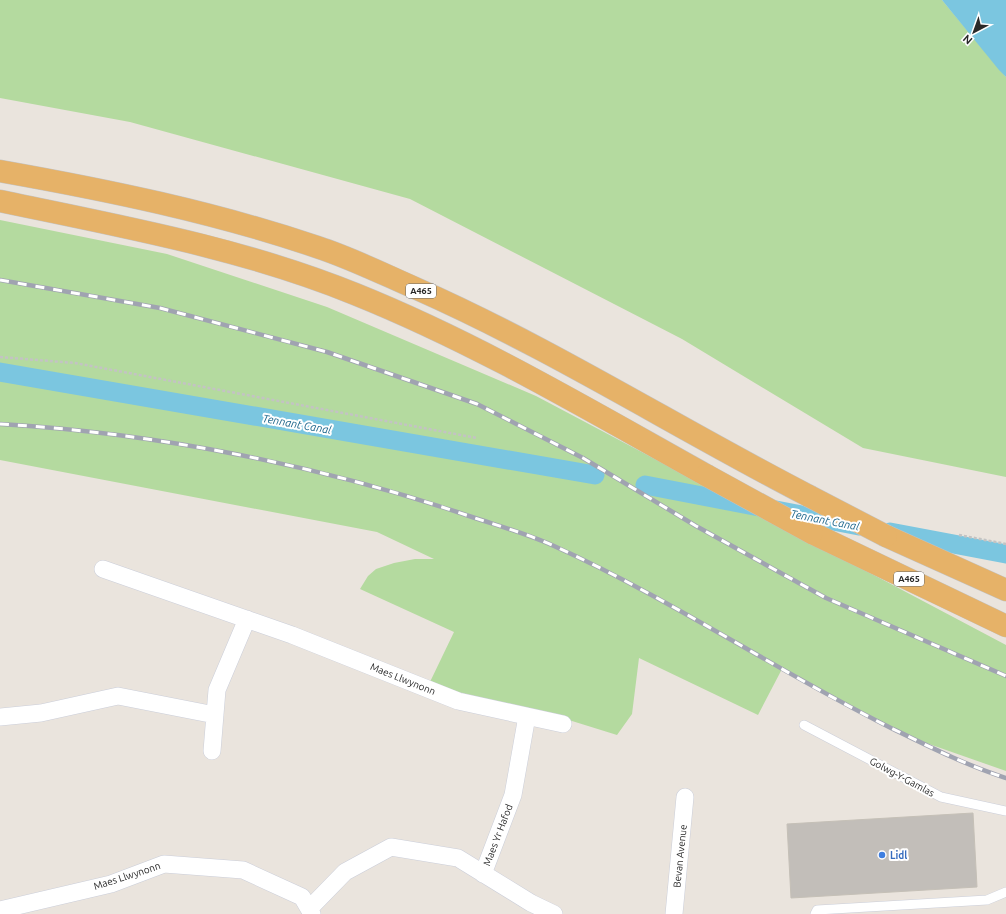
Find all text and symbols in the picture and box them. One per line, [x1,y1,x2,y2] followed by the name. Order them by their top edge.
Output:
[954,12,994,52] north arrow
[960,32,974,47] text: N
[406,284,436,298] road number: A465
[262,412,332,436] water label: Tennant Canal
[790,507,860,533] water label: Tennant Canal
[894,572,924,586] road number: A465
[369,661,437,697] street label: Maes Llwynonn
[868,755,936,799] street label: Golwg-Y-Gamlas
[481,802,515,867] street label: Maes Yr Hafod
[671,824,689,888] street label: Bevan Avenue
[877,850,887,860] marker: Lidl
[890,850,907,861] place label: Lidl
[92,860,162,892] street label: Maes Llwynonn

